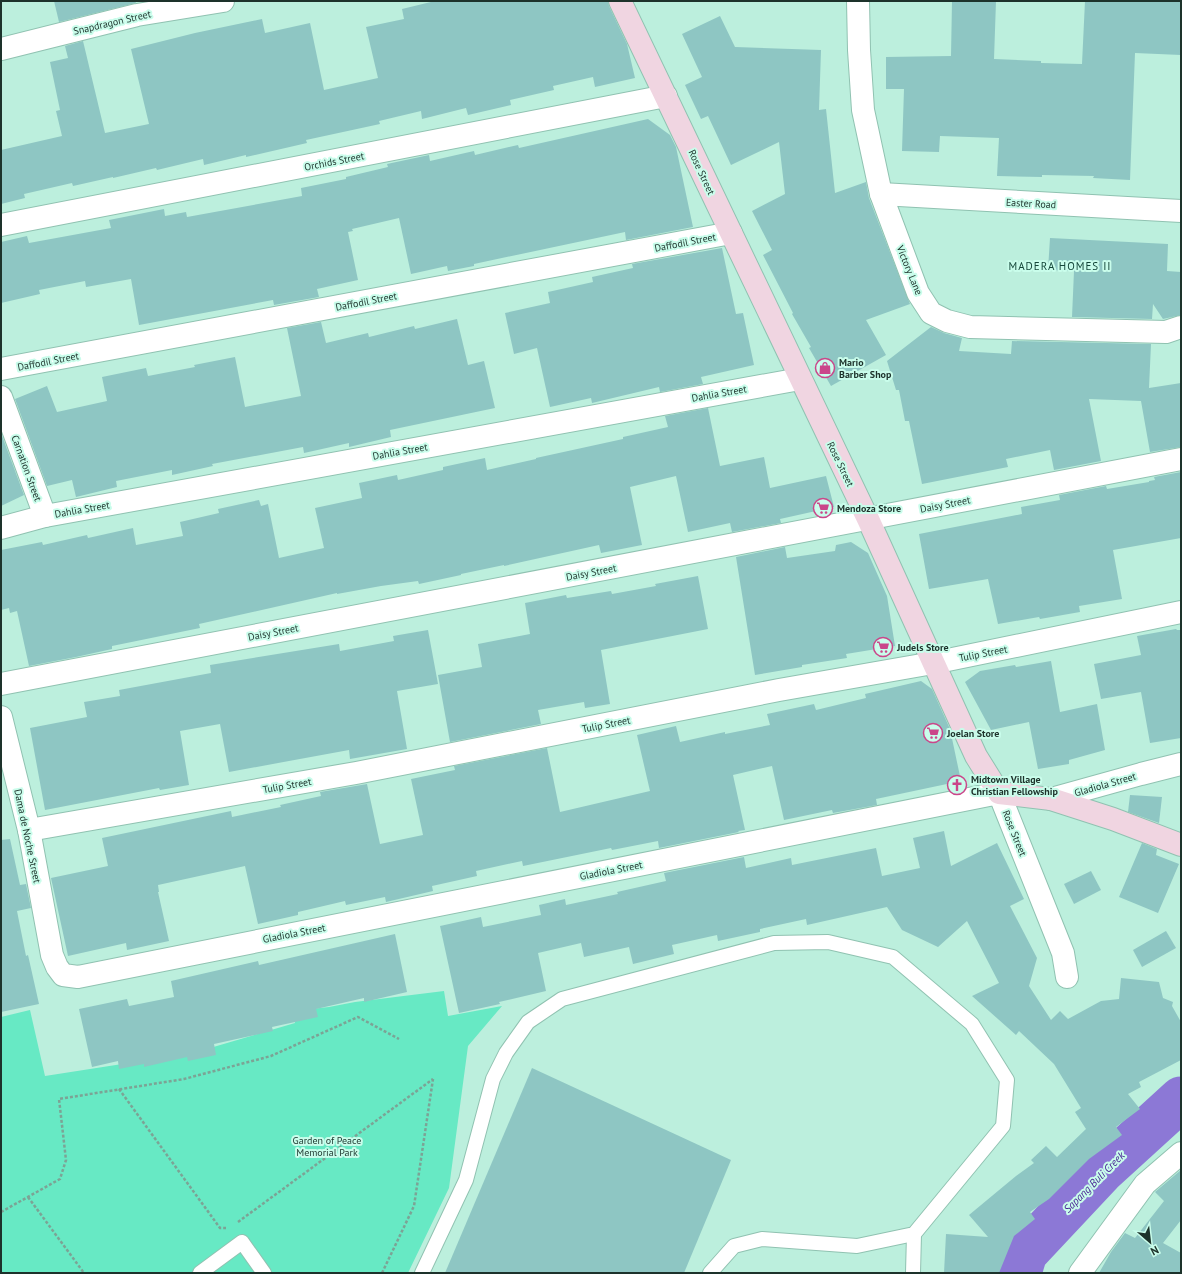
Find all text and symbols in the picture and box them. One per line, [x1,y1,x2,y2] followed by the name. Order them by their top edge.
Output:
[72,7,153,38] street label: Snapdragon Street
[685,148,718,197] street label: Rose Street
[303,149,366,174] street label: Orchids Street
[1006,196,1056,211] street label: Easter Road
[653,230,718,255] street label: Daffodil Street
[893,243,925,297] street label: Victory Lane
[1008,259,1112,273] district label: MADERA HOMES II
[334,289,399,314] street label: Daffodil Street
[16,349,81,374] street label: Daffodil Street
[839,356,892,381] place label: Mario Barber Shop
[814,357,836,379] shop icon: Mario Barber Shop
[691,382,748,405] street label: Dahlia Street
[9,433,45,504] street label: Carnation Street
[372,440,429,463] street label: Dahlia Street
[824,440,857,489] street label: Rose Street
[919,493,972,516] street label: Daisy Street
[812,497,834,519] supermarket icon: Mendoza Store
[54,498,111,521] street label: Dahlia Street
[837,502,901,515] place label: Mendoza Store
[565,561,618,584] street label: Daisy Street
[247,621,300,644] street label: Daisy Street
[872,636,894,658] supermarket icon: Judels Store
[896,641,949,654] place label: Judels Store
[958,642,1009,665] street label: Tulip Street
[581,713,632,736] street label: Tulip Street
[922,722,944,744] supermarket icon: Joelan Store
[946,727,999,740] place label: Joelan Store
[1073,769,1138,799] street label: Gladiola Street
[971,773,1058,798] place label: Midtown Village Christian Fellowship
[946,774,968,796] church icon: Midtown Village Christian Fellowship
[262,775,313,796] street label: Tulip Street
[11,788,44,885] street label: Dama de Noche Street
[999,808,1030,859] street label: Rose Street
[579,858,644,883] street label: Gladiola Street
[262,921,327,946] street label: Gladiola Street
[293,1134,361,1159] park label: Garden of Peace Memorial Park
[1060,1148,1128,1216] water label: Sapang Buli Creek
[1130,1222,1170,1262] north arrow
[1148,1243,1161,1259] text: N

